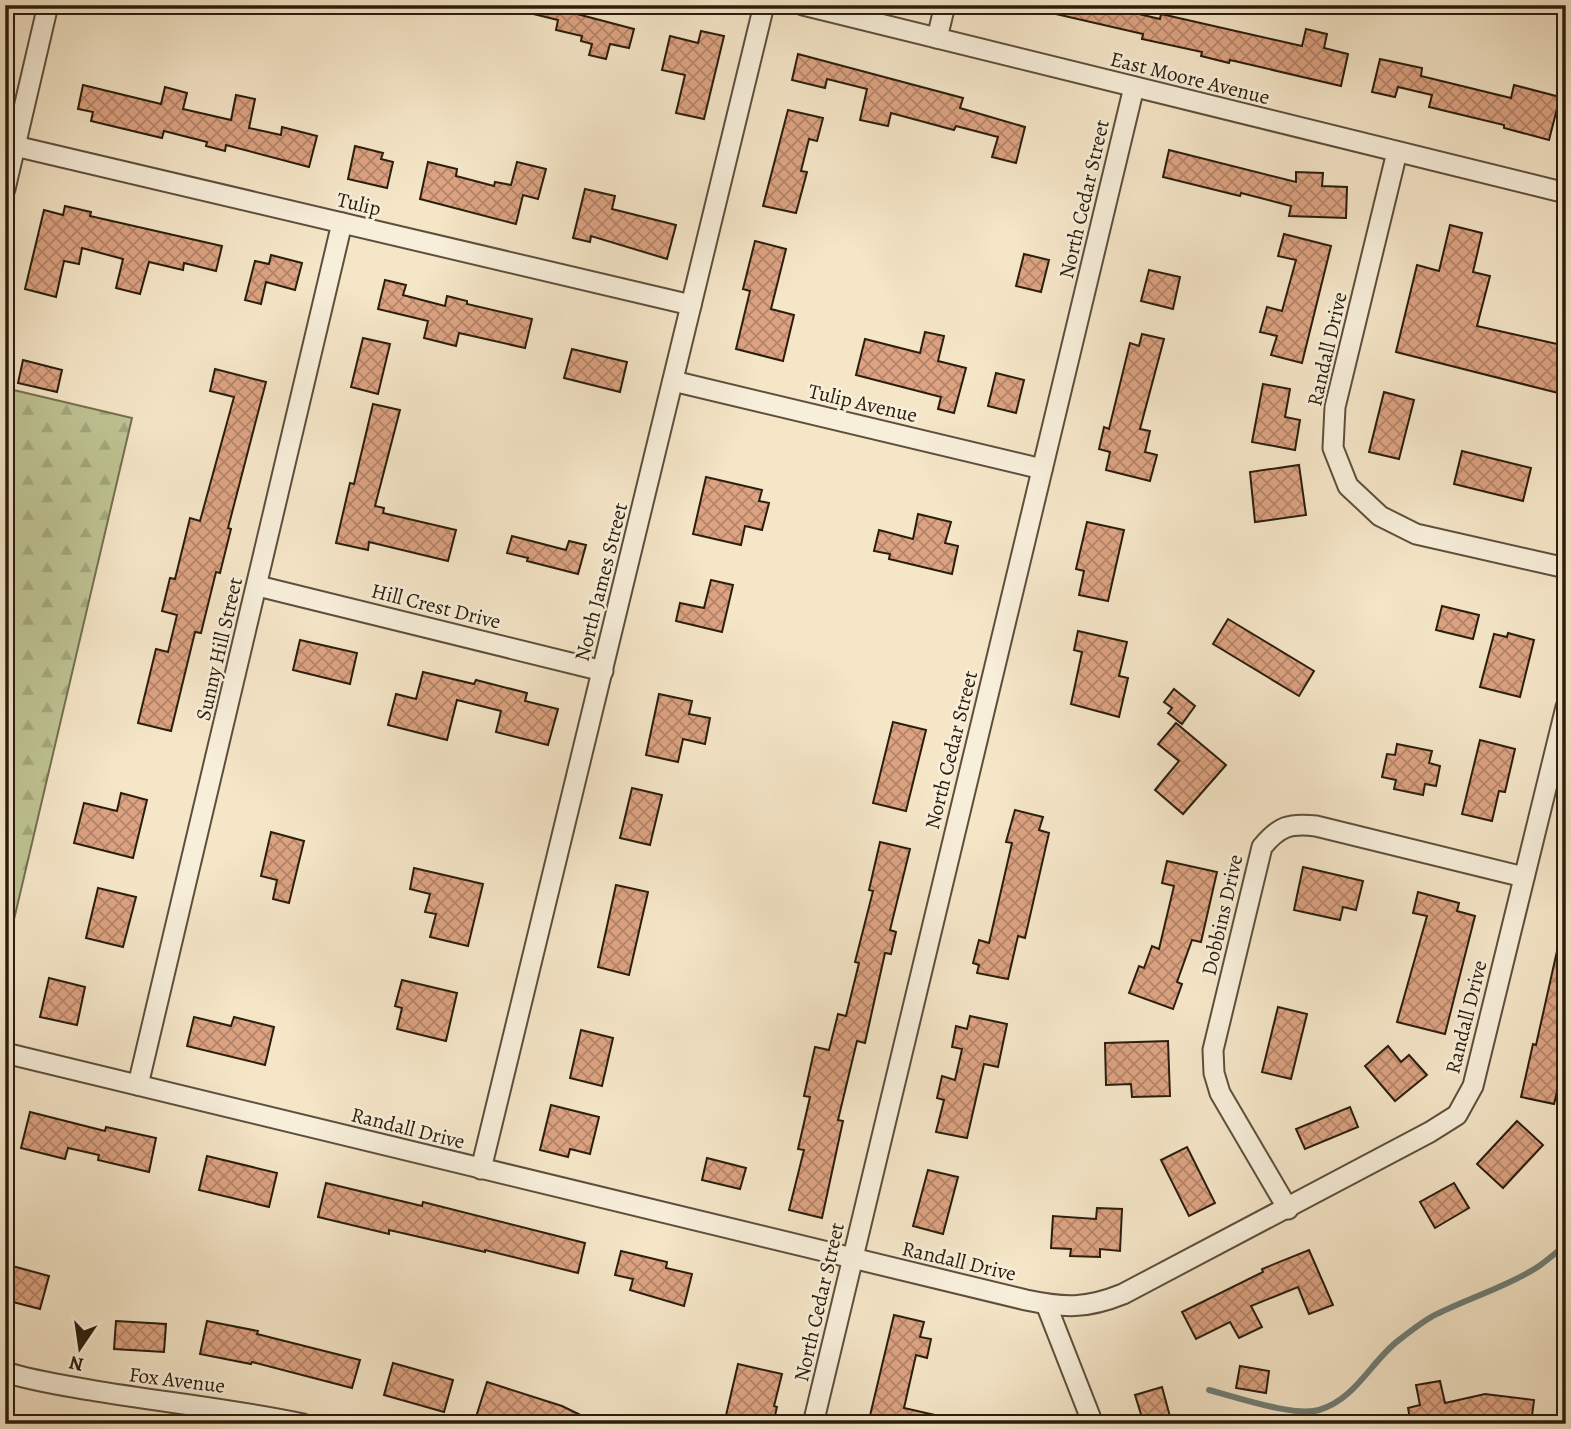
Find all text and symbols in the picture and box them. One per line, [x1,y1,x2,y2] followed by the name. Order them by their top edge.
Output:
[1107,45,1273,111] street label: East Moore Avenue
[1052,117,1116,281] street label: North Cedar Street
[334,185,384,223] street label: Tulip
[1300,289,1354,409] street label: Randall Drive
[806,377,920,429] street label: Tulip Avenue
[568,500,634,664] street label: North James Street
[189,575,249,723] street label: Sunny Hill Street
[368,576,504,636] street label: Hill Crest Drive
[918,668,984,832] street label: North Cedar Street
[1194,852,1250,978] street label: Dobbins Drive
[1438,957,1494,1077] street label: Randall Drive
[348,1100,468,1156] street label: Randall Drive
[787,1220,851,1384] street label: North Cedar Street
[899,1234,1019,1288] street label: Randall Drive
[46,1314,116,1384] north arrow
[67,1349,86,1378] text: N
[127,1360,227,1400] street label: Fox Avenue

